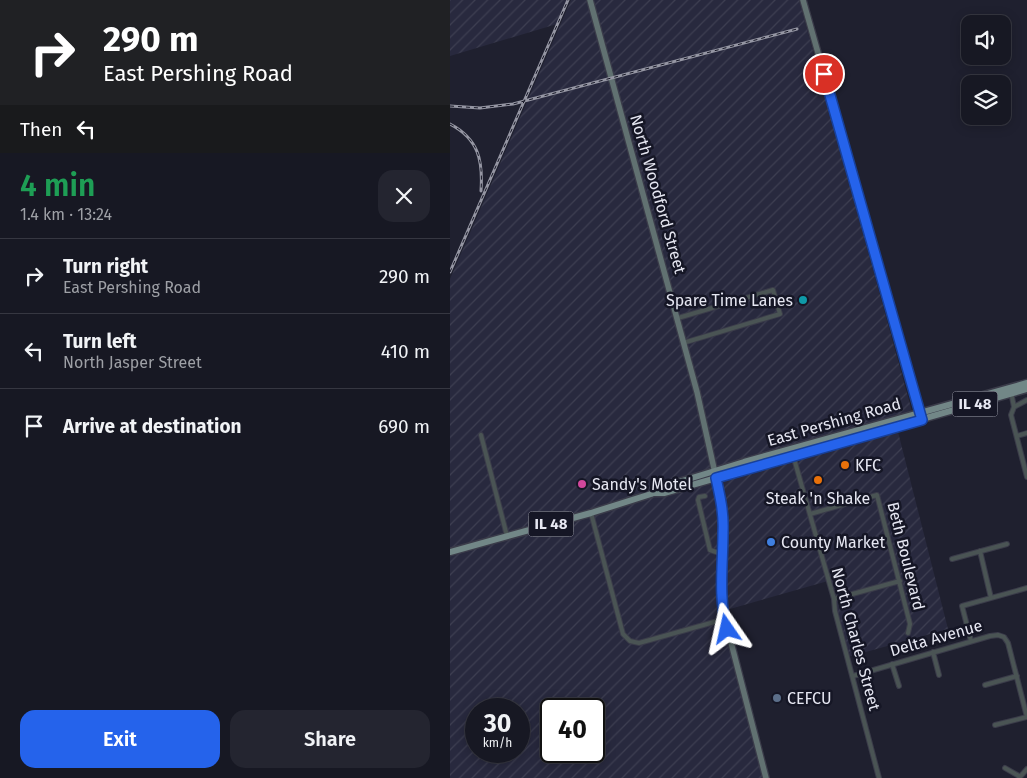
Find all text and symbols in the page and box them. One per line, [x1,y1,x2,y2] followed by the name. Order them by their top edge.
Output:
[961,15,1011,125] map controls
[961,15,1011,65] button: sound
[103,18,199,60] text: 290 m
[20,20,85,85] icon: right
[803,53,845,95] pin
[103,60,293,87] text: East Pershing Road
[810,60,838,88] icon: arrive
[961,75,1011,125] button: layers
[626,112,690,276] street label: North Woodford Street
[72,115,100,143] icon: left
[20,118,62,141] text: Then
[20,168,95,204] text: 4 min
[378,170,430,222] button: close
[20,205,112,224] text: 1.4 km · 13:24
[63,255,148,278] text: Turn right
[20,262,48,290] icon: right
[379,265,430,288] text: 290 m
[63,278,201,297] text: East Pershing Road
[666,291,793,310] place label: Spare Time Lanes
[797,294,809,306] marker: Spare Time Lanes
[63,330,137,353] text: Turn left
[20,337,48,365] icon: left
[381,340,430,363] text: 410 m
[63,353,202,372] text: North Jasper Street
[952,392,998,416] road number: IL 48
[765,394,903,450] street label: East Pershing Road
[20,412,48,440] icon: arrive
[63,415,242,438] text: Arrive at destination
[378,415,430,438] text: 690 m
[855,456,881,475] place label: KFC
[839,459,851,471] marker: KFC
[812,474,824,486] marker: Steak 'n Shake
[592,475,692,494] place label: Sandy's Motel
[576,478,588,490] marker: Sandy's Motel
[766,489,870,508] place label: Steak 'n Shake
[883,500,929,612] street label: Beth Boulevard
[528,512,574,536] road number: IL 48
[781,533,886,552] place label: County Market
[765,536,777,548] marker: County Market
[828,565,884,713] street label: North Charles Street
[700,602,752,654] position arrow
[888,616,984,660] street label: Delta Avenue
[787,689,832,708] place label: CEFCU
[771,692,783,704] marker: CEFCU
[540,698,605,763] speed limit sign: 40
[484,709,511,739] text: 30
[20,710,220,768] button: Exit
[230,710,430,768] button: Share
[483,736,512,750] text: km/h

